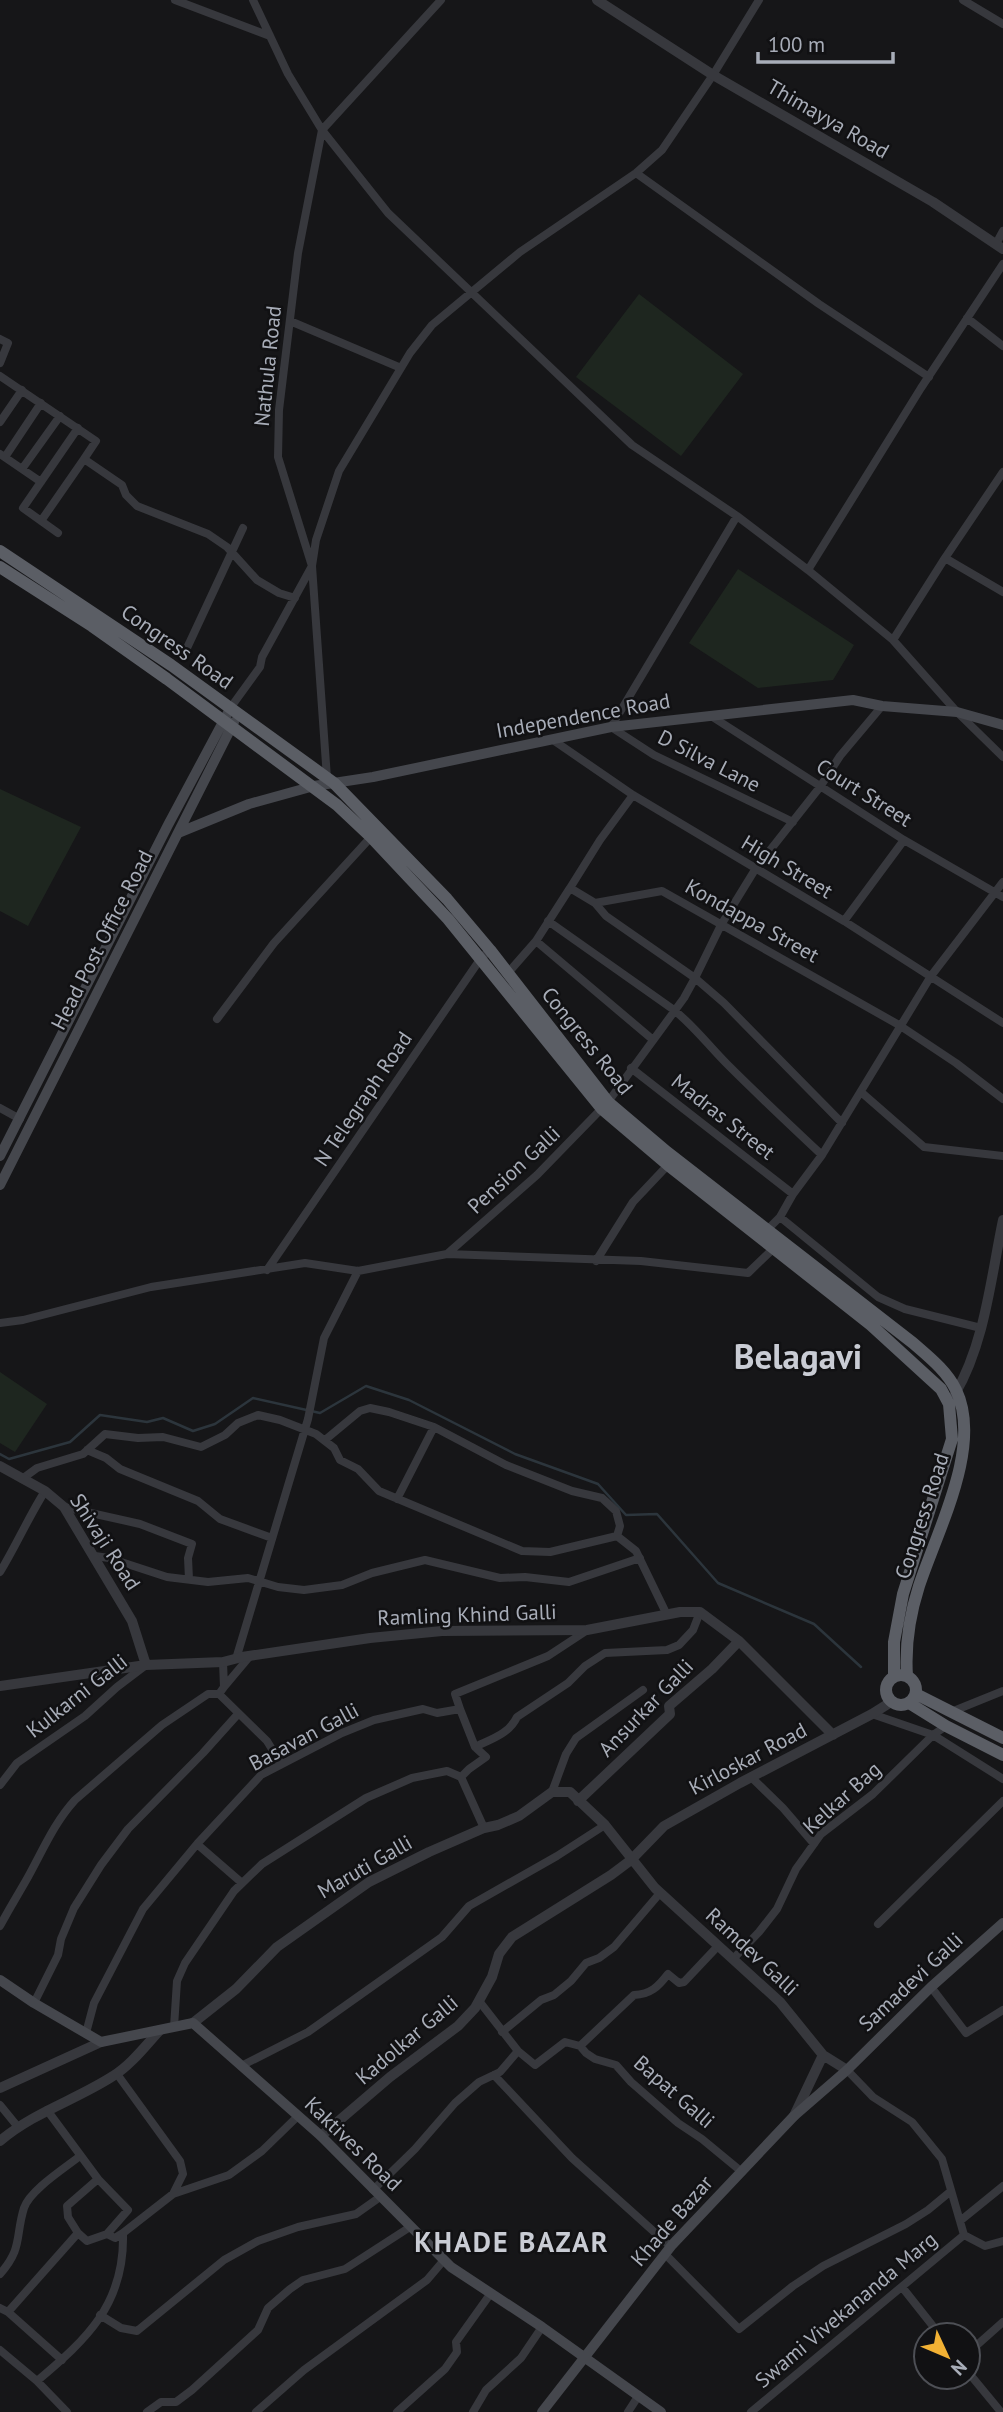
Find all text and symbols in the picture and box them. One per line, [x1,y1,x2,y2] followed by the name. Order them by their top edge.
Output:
[758,21,893,65] scale bar
[768,31,825,58] text: 100 m
[762,73,894,164] street label: Thimayya Road
[248,304,287,428] street label: Nathula Road
[116,598,239,695] street label: Congress Road
[494,687,672,744] street label: Independence Road
[653,723,765,798] street label: D Silva Lane
[811,753,917,833] street label: Court Street
[737,829,838,904] street label: High Street
[45,845,159,1034] street label: Head Post Office Road
[681,873,824,968] street label: Kondappa Street
[536,981,639,1100] street label: Congress Road
[307,1026,418,1171] street label: N Telegraph Road
[666,1068,780,1165] street label: Madras Street
[462,1120,566,1219] street label: Pension Galli
[734,1333,862,1379] district label: Belagavi
[888,1449,955,1582] street label: Congress Road
[64,1488,147,1595] street label: Shivaji Road
[377,1598,557,1631] street label: Ramling Khind Galli
[21,1648,133,1744] street label: Kulkarni Galli
[592,1653,699,1762] street label: Ansurkar Galli
[244,1696,363,1777] street label: Basavan Galli
[684,1716,811,1801] street label: Kirloskar Road
[797,1756,886,1840] street label: Kelkar Bag
[313,1829,417,1905] street label: Maruti Galli
[700,1902,804,2002] street label: Ramdev Galli
[853,1926,969,2037] street label: Samadevi Galli
[350,1989,464,2090] street label: Kadolkar Galli
[628,2049,720,2134] street label: Bapat Galli
[299,2091,408,2197] street label: Kaktives Road
[625,2170,719,2272] street label: Khade Bazar
[414,2223,610,2260] district label: KHADE BAZAR
[749,2226,942,2394] street label: Swami Vivekananda Marg
[912,2321,982,2391] north arrow
[946,2355,972,2381] text: N

